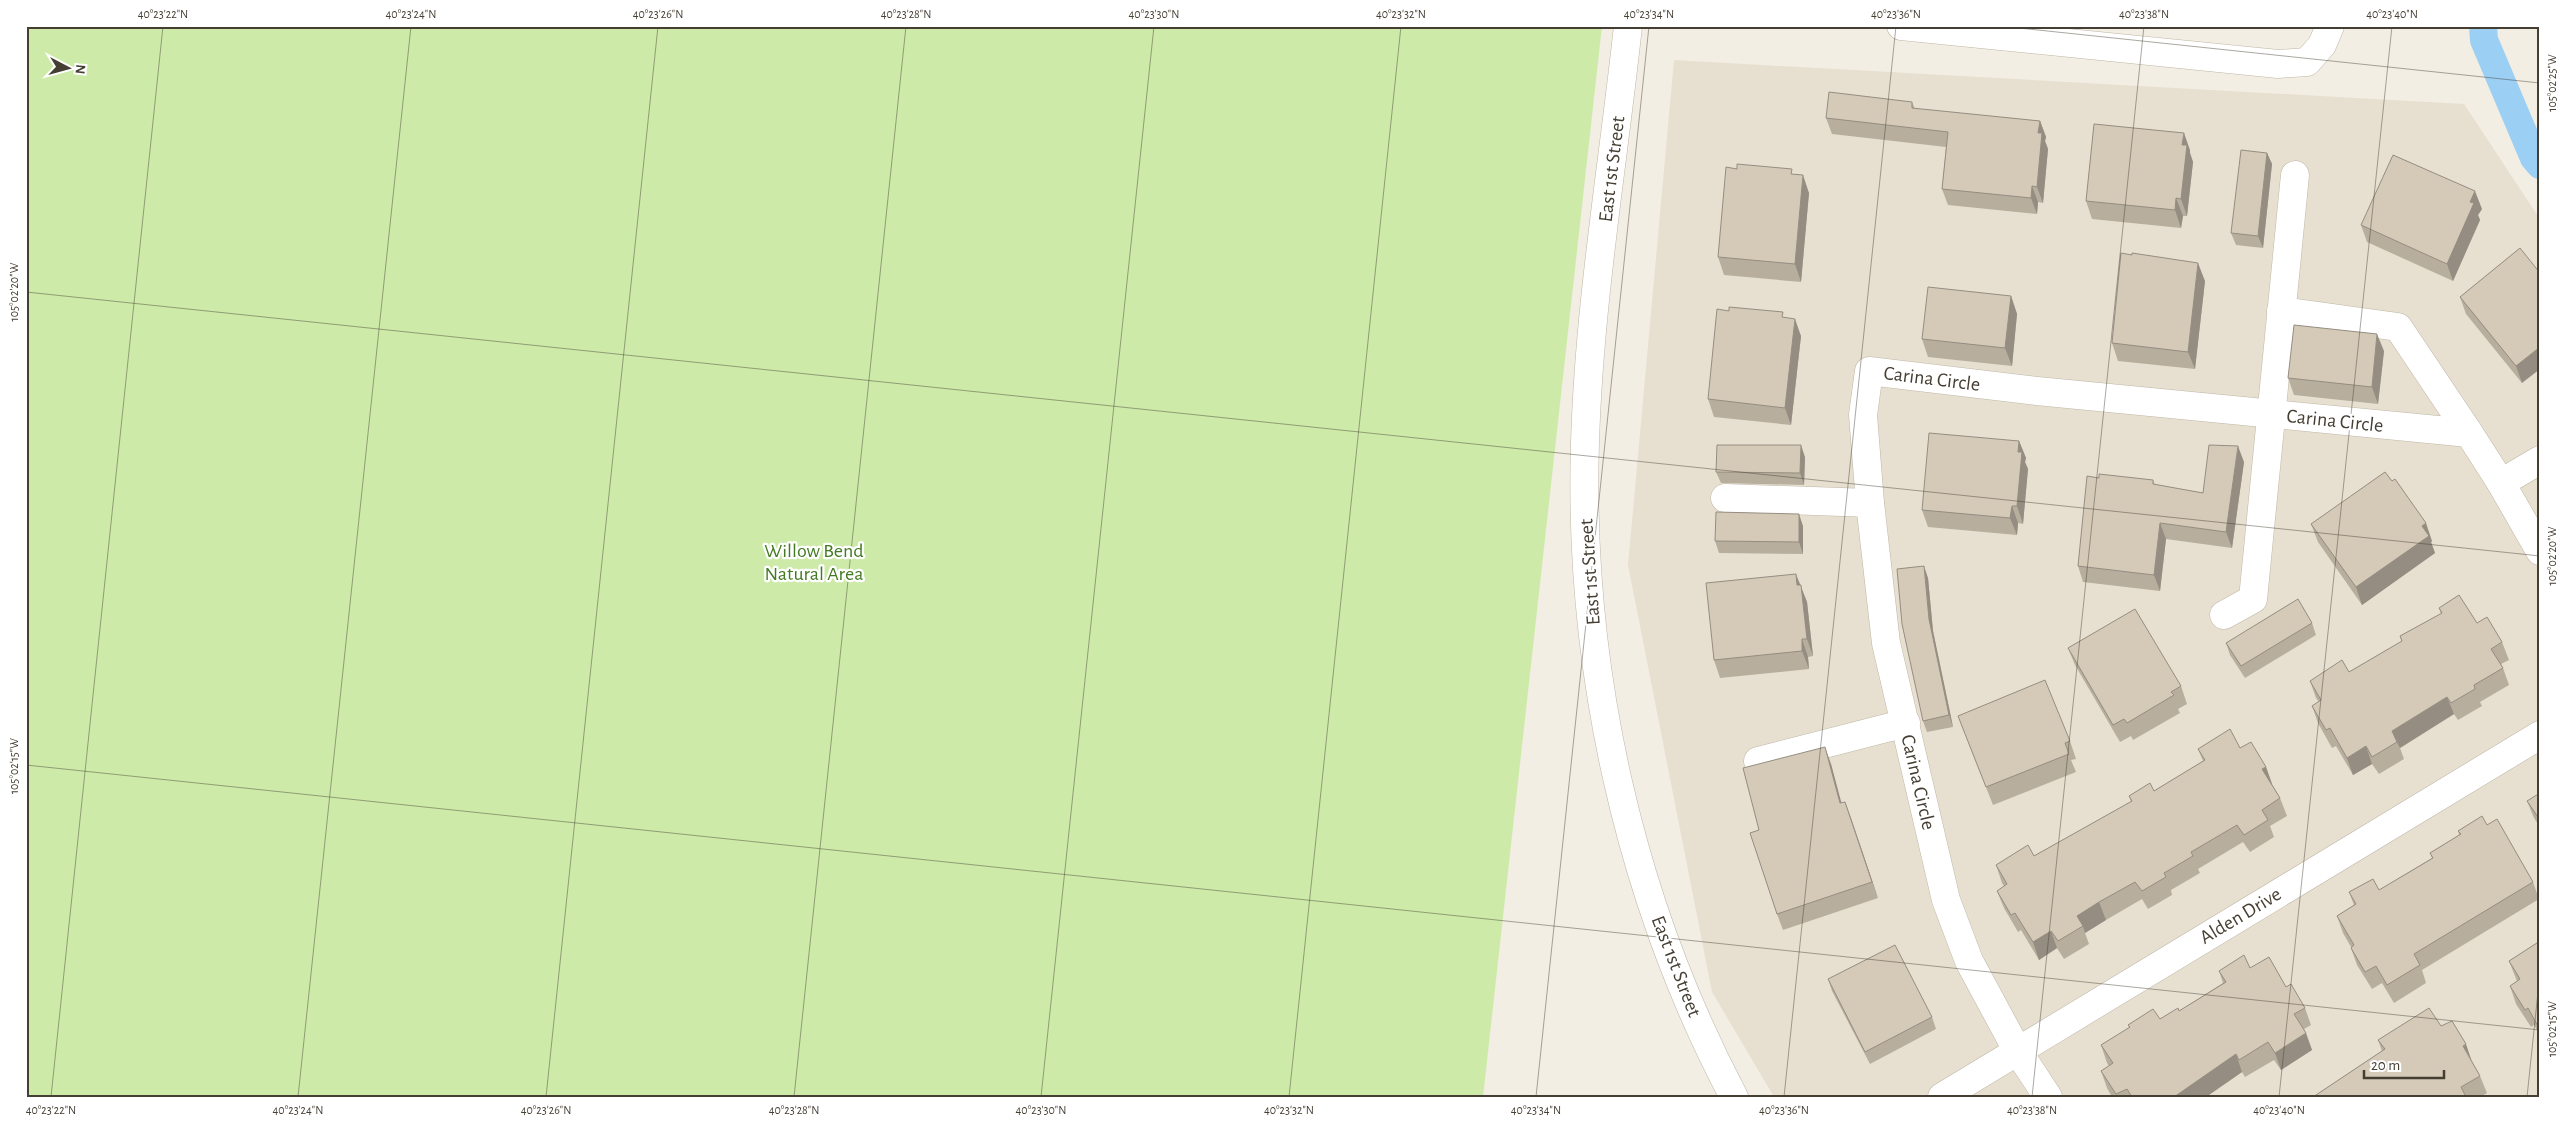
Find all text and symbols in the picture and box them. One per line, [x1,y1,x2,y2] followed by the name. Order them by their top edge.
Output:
[138,8,188,20] text: 40°23'22"N
[386,8,436,20] text: 40°23'24"N
[633,8,683,20] text: 40°23'26"N
[881,8,931,20] text: 40°23'28"N
[1129,8,1179,20] text: 40°23'30"N
[1376,8,1426,20] text: 40°23'32"N
[1624,8,1674,20] text: 40°23'34"N
[1871,8,1921,20] text: 40°23'36"N
[2119,8,2169,20] text: 40°23'38"N
[2366,8,2418,20] text: 40°23'40"N
[42,42,92,92] north arrow
[2546,54,2558,112] text: 105°02'25"W
[72,64,87,75] text: N
[1596,114,1628,223] street label: East 1st Street
[8,262,20,321] text: 105°02'20"W
[1882,363,1981,395] street label: Carina Circle
[2286,406,2384,436] street label: Carina Circle
[1576,517,1604,626] street label: East 1st Street
[2546,526,2558,585] text: 105°02'20"W
[764,541,864,584] park label: Willow Bend Natural Area
[1897,733,1939,832] street label: Carina Circle
[8,738,20,794] text: 105°02'15"W
[2196,884,2285,948] street label: Alden Drive
[1648,913,1705,1020] street label: East 1st Street
[2546,1001,2558,1057] text: 105°02'15"W
[2364,1048,2444,1080] scale bar
[2371,1058,2400,1073] text: 20 m
[26,1104,76,1116] text: 40°23'22"N
[273,1104,323,1116] text: 40°23'24"N
[521,1104,571,1116] text: 40°23'26"N
[769,1104,819,1116] text: 40°23'28"N
[1016,1104,1066,1116] text: 40°23'30"N
[1264,1104,1314,1116] text: 40°23'32"N
[1511,1104,1561,1116] text: 40°23'34"N
[1759,1104,1809,1116] text: 40°23'36"N
[2007,1104,2057,1116] text: 40°23'38"N
[2253,1104,2305,1116] text: 40°23'40"N

